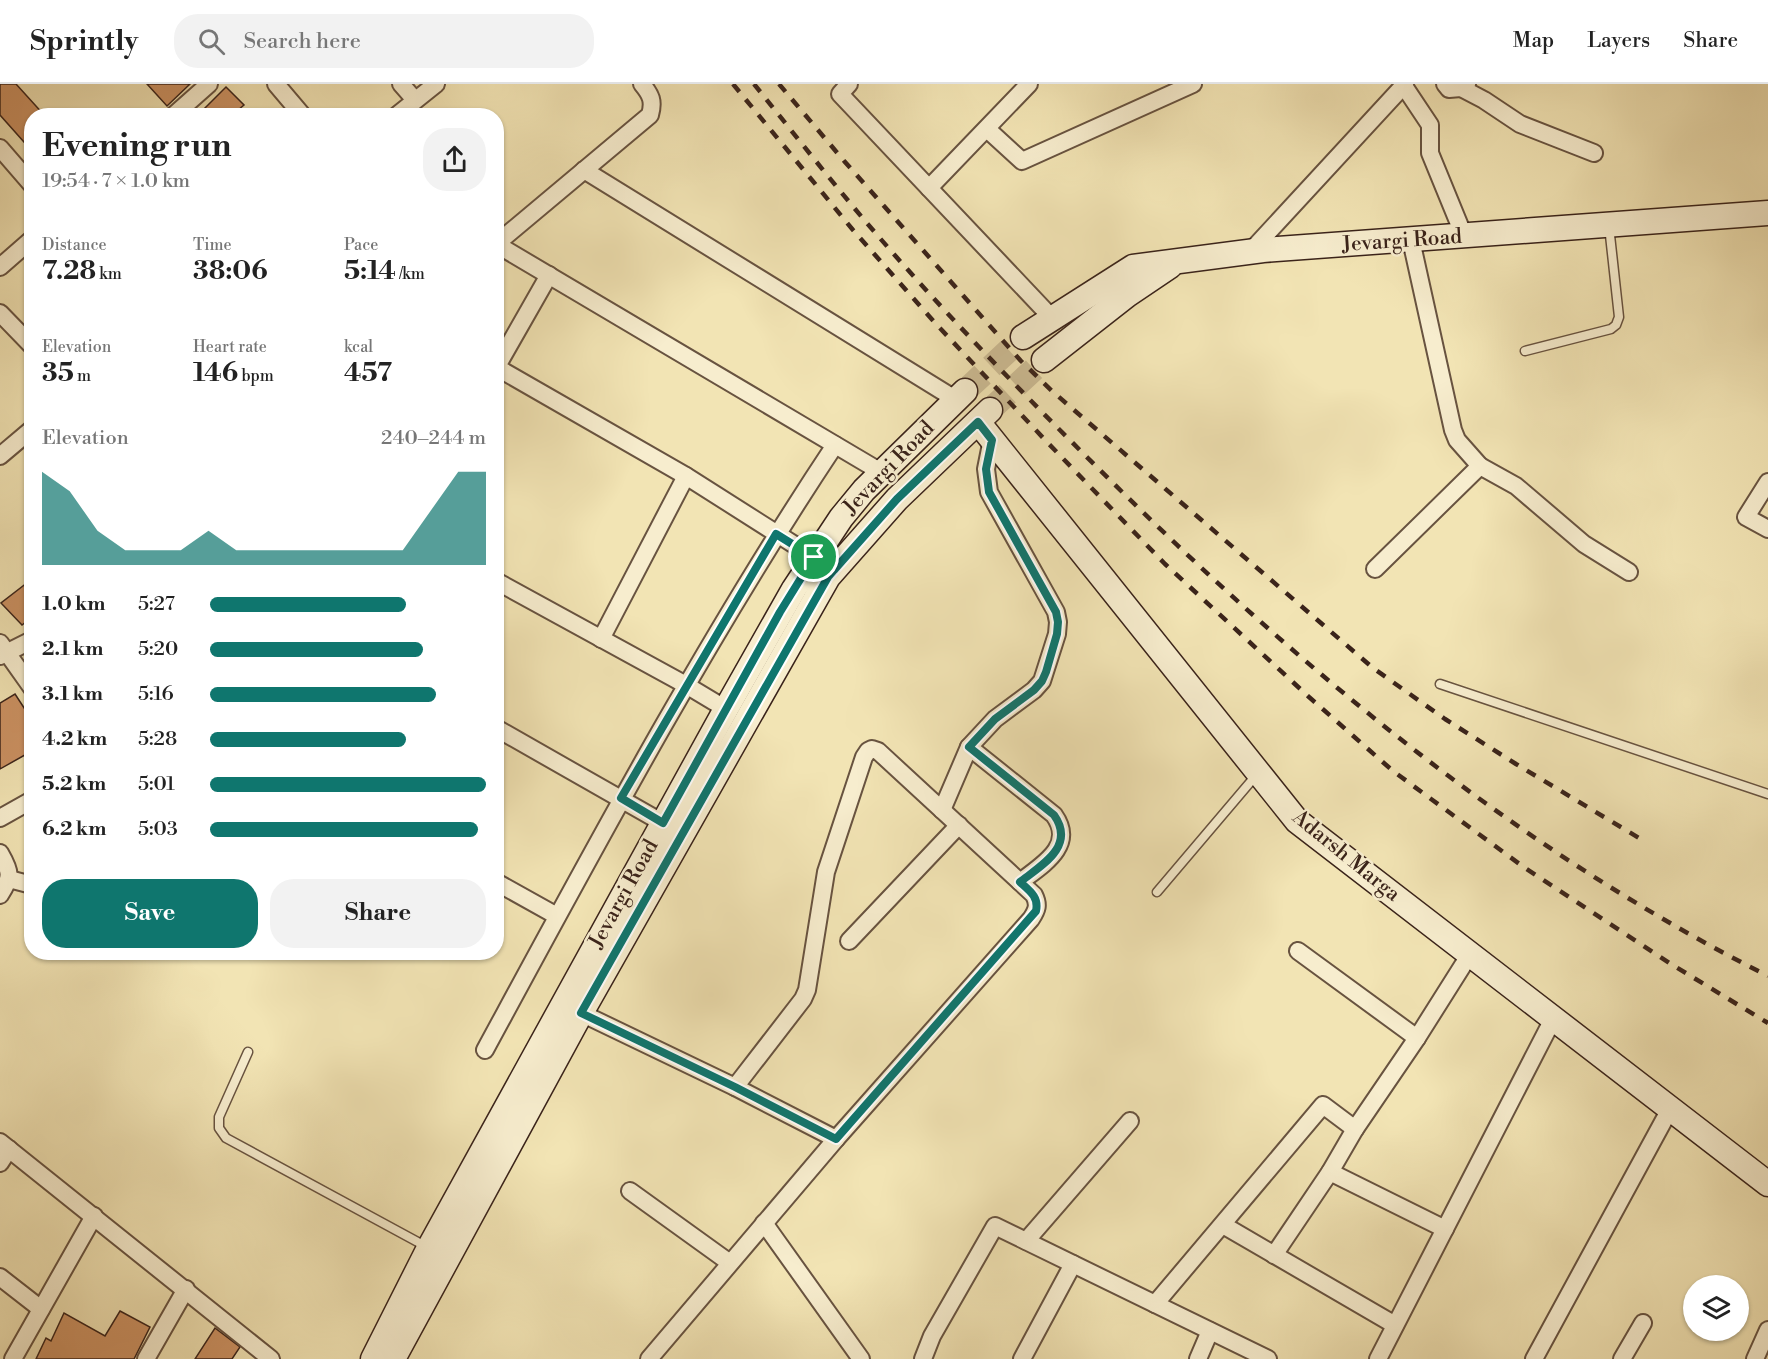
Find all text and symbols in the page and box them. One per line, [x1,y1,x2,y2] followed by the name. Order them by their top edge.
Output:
[174,14,594,68] search box
[30,24,138,59] text: Sprintly
[195,25,228,58] icon: search
[243,28,361,55] text: Search here
[1513,28,1554,54] text: Map
[1587,28,1650,54] text: Layers
[1683,28,1738,54] text: Share
[42,126,231,167] text: Evening run
[423,128,486,191] button: share
[42,169,190,194] text: 19:54 · 7 × 1.0 km
[1340,224,1463,258] street label: Jevargi Road
[42,235,107,255] text: Distance
[193,235,232,255] text: Time
[344,235,378,255] text: Pace
[42,255,96,287] text: 7.28
[193,255,268,287] text: 38:06
[344,255,396,287] text: 5:14
[96,264,122,284] text: km
[396,264,425,284] text: /km
[42,337,111,357] text: Elevation
[193,337,267,357] text: Heart rate
[344,337,373,357] text: kcal
[42,357,74,389] text: 35
[193,357,238,389] text: 146
[344,357,392,389] text: 457
[74,366,91,386] text: m
[238,366,274,386] text: bpm
[837,416,940,521] street label: Jevargi Road
[42,426,129,451] text: Elevation
[381,426,486,451] text: 240–244 m
[788,531,839,582] pin
[797,540,830,573] icon: arrive
[42,592,106,617] text: 1.0 km
[138,592,175,617] text: 5:27
[42,637,104,662] text: 2.1 km
[138,637,178,662] text: 5:20
[42,682,103,707] text: 3.1 km
[138,682,174,707] text: 5:16
[42,727,107,752] text: 4.2 km
[138,727,177,752] text: 5:28
[42,772,106,797] text: 5.2 km
[138,772,175,797] text: 5:01
[1286,804,1406,908] street label: Adarsh Marga
[42,817,106,842] text: 6.2 km
[138,817,178,842] text: 5:03
[583,835,665,954] street label: Jevargi Road
[42,879,258,948] button: Save
[270,879,486,948] button: Share
[1683,1275,1749,1341] map controls
[1683,1275,1749,1341] button: layers

